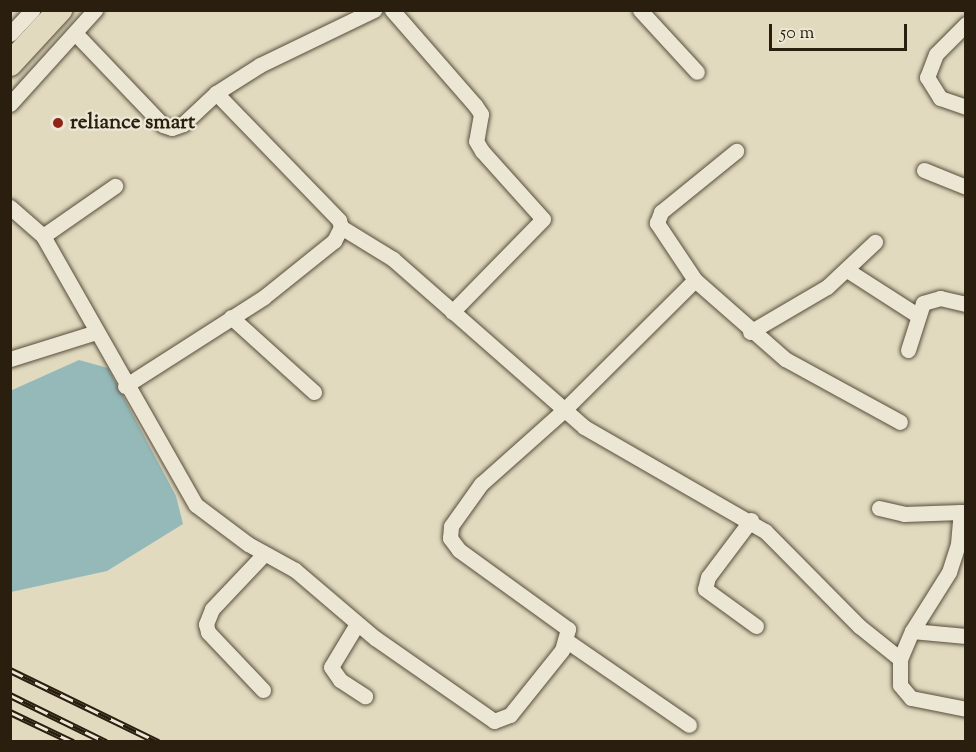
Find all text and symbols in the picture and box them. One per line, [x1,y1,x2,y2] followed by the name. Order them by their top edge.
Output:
[772,12,910,50] scale bar
[780,21,814,47] text: 50 m
[70,110,195,136] place label: reliance smart
[51,116,65,130] marker: reliance smart

